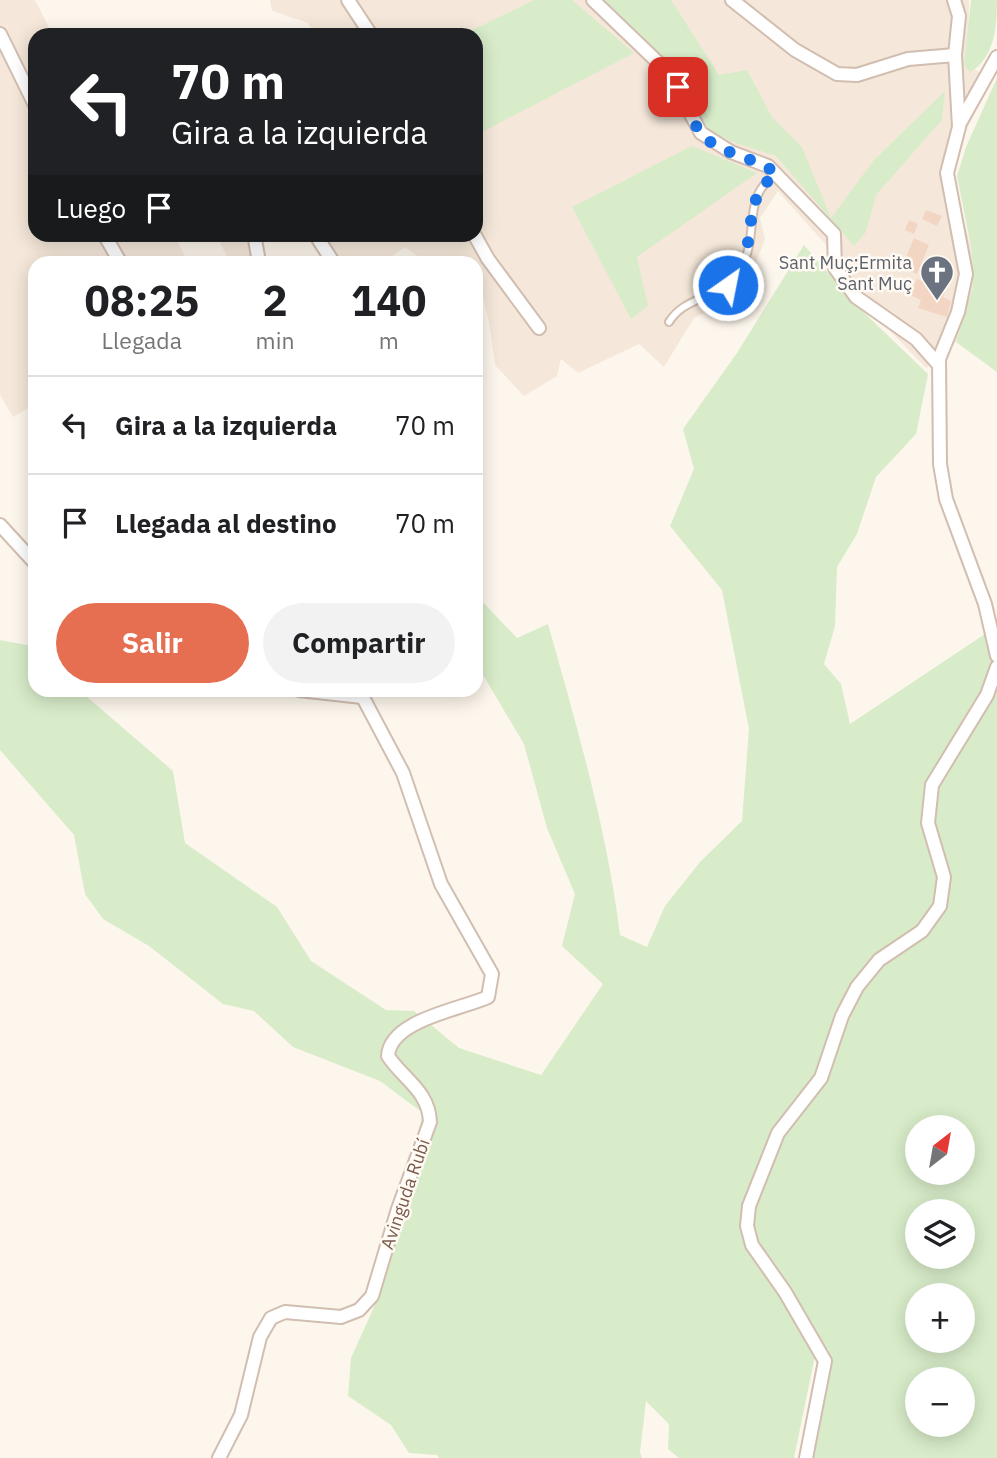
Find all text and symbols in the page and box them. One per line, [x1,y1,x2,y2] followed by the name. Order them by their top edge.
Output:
[171,49,285,112] text: 70 m
[56,56,147,147] icon: left
[648,57,708,117] pin
[659,68,697,106] icon: arrive
[171,111,428,153] text: Gira a la izquierda
[140,189,178,227] icon: arrive
[56,191,126,225] text: Luego
[691,248,765,322] position arrow
[779,251,912,295] place label: Sant Muç;Ermita Sant Muç
[918,253,956,302] church icon: Sant Muç;Ermita Sant Muç
[84,273,199,328] text: 08:25
[262,273,288,328] text: 2
[351,273,427,328] text: 140
[102,325,182,355] text: Llegada
[256,325,294,355] text: min
[379,325,399,355] text: m
[56,406,94,444] icon: left
[115,408,337,442] text: Gira a la izquierda
[395,408,455,442] text: 70 m
[56,504,94,542] icon: arrive
[115,506,337,540] text: Llegada al destino
[395,506,455,540] text: 70 m
[56,603,249,683] button: Salir
[263,603,455,683] button: Compartir
[905,1115,975,1185] north arrow
[905,1115,975,1437] map controls
[375,1135,435,1252] street label: Avinguda Rubí
[905,1199,975,1269] button: layers
[905,1283,975,1353] button: +
[905,1367,975,1437] button: −

